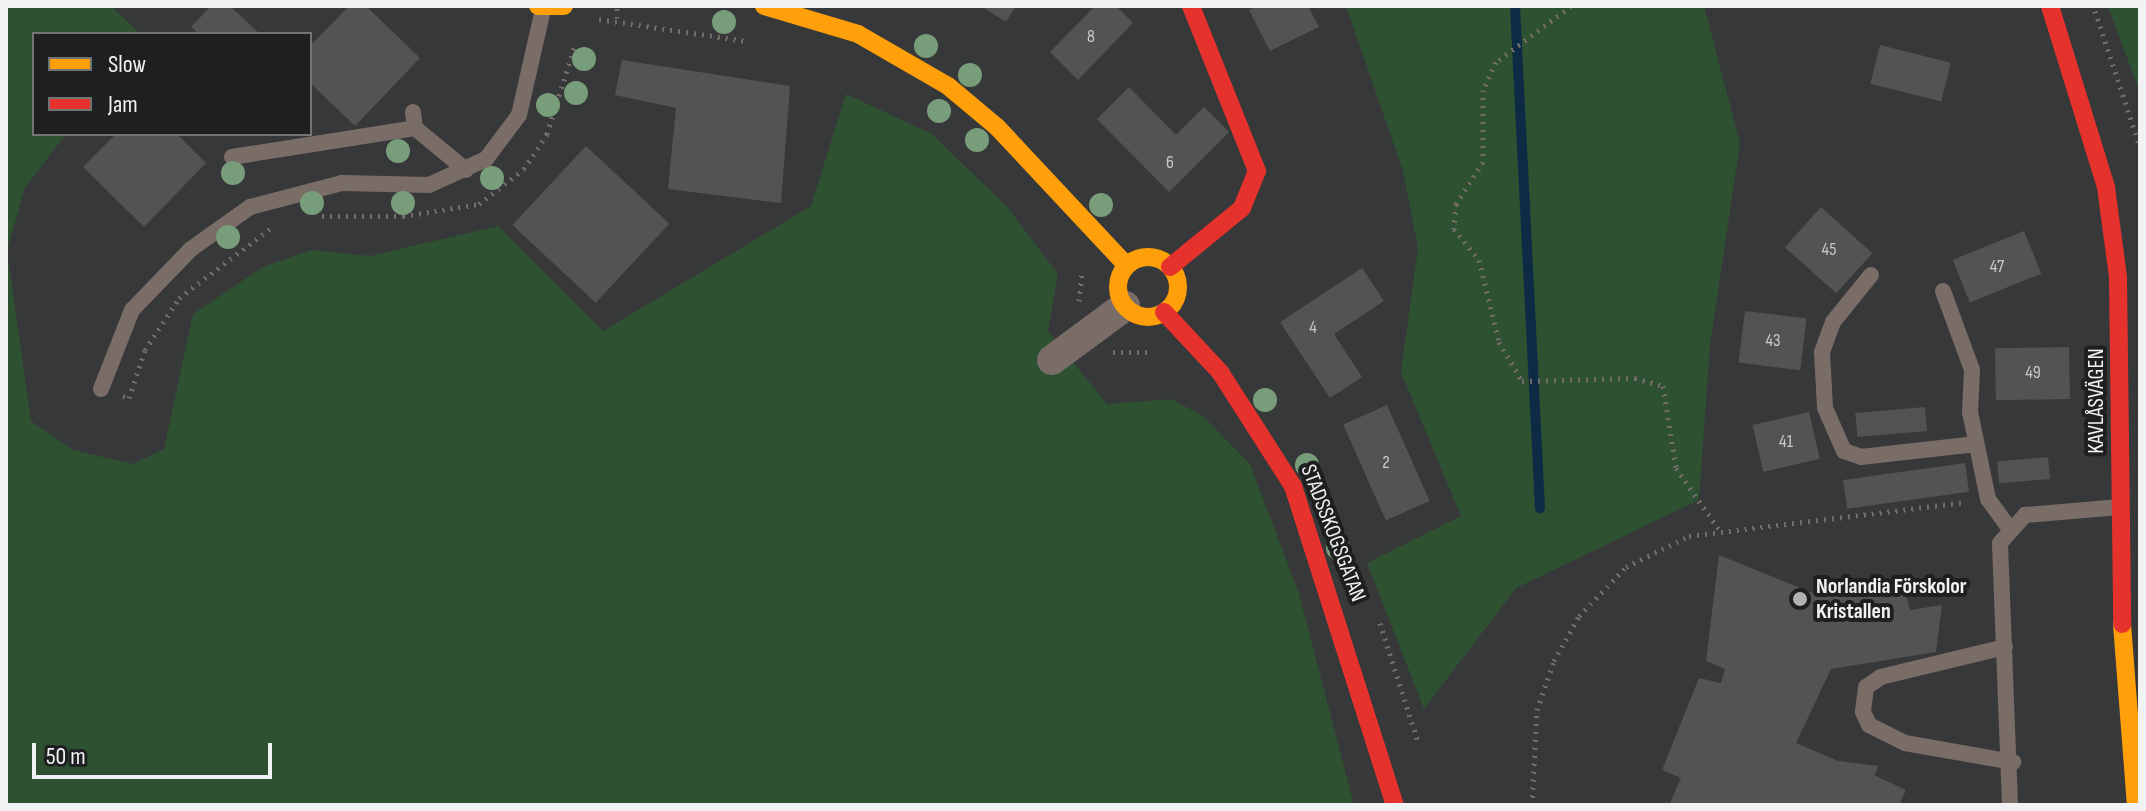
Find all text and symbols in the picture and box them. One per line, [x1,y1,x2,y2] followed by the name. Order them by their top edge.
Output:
[1087,26,1095,48] house number: 8
[32,32,312,136] legend
[108,50,146,79] text: Slow
[108,90,138,119] text: Jam
[1166,152,1174,174] house number: 6
[1822,239,1836,261] house number: 45
[1990,256,2004,278] house number: 47
[1309,317,1317,339] house number: 4
[1765,330,1781,352] house number: 43
[2084,348,2110,454] street label: KAVLÅSVÄGEN
[2025,362,2041,384] house number: 49
[1779,431,1793,453] house number: 41
[1382,452,1390,474] house number: 2
[1295,461,1371,605] street label: STADSSKOGSGATAN
[1816,573,1967,624] place label: Norlandia Förskolor Kristallen
[1791,590,1809,608] marker: Norlandia Förskolor Kristallen
[36,727,276,777] scale bar
[46,742,86,771] text: 50 m

